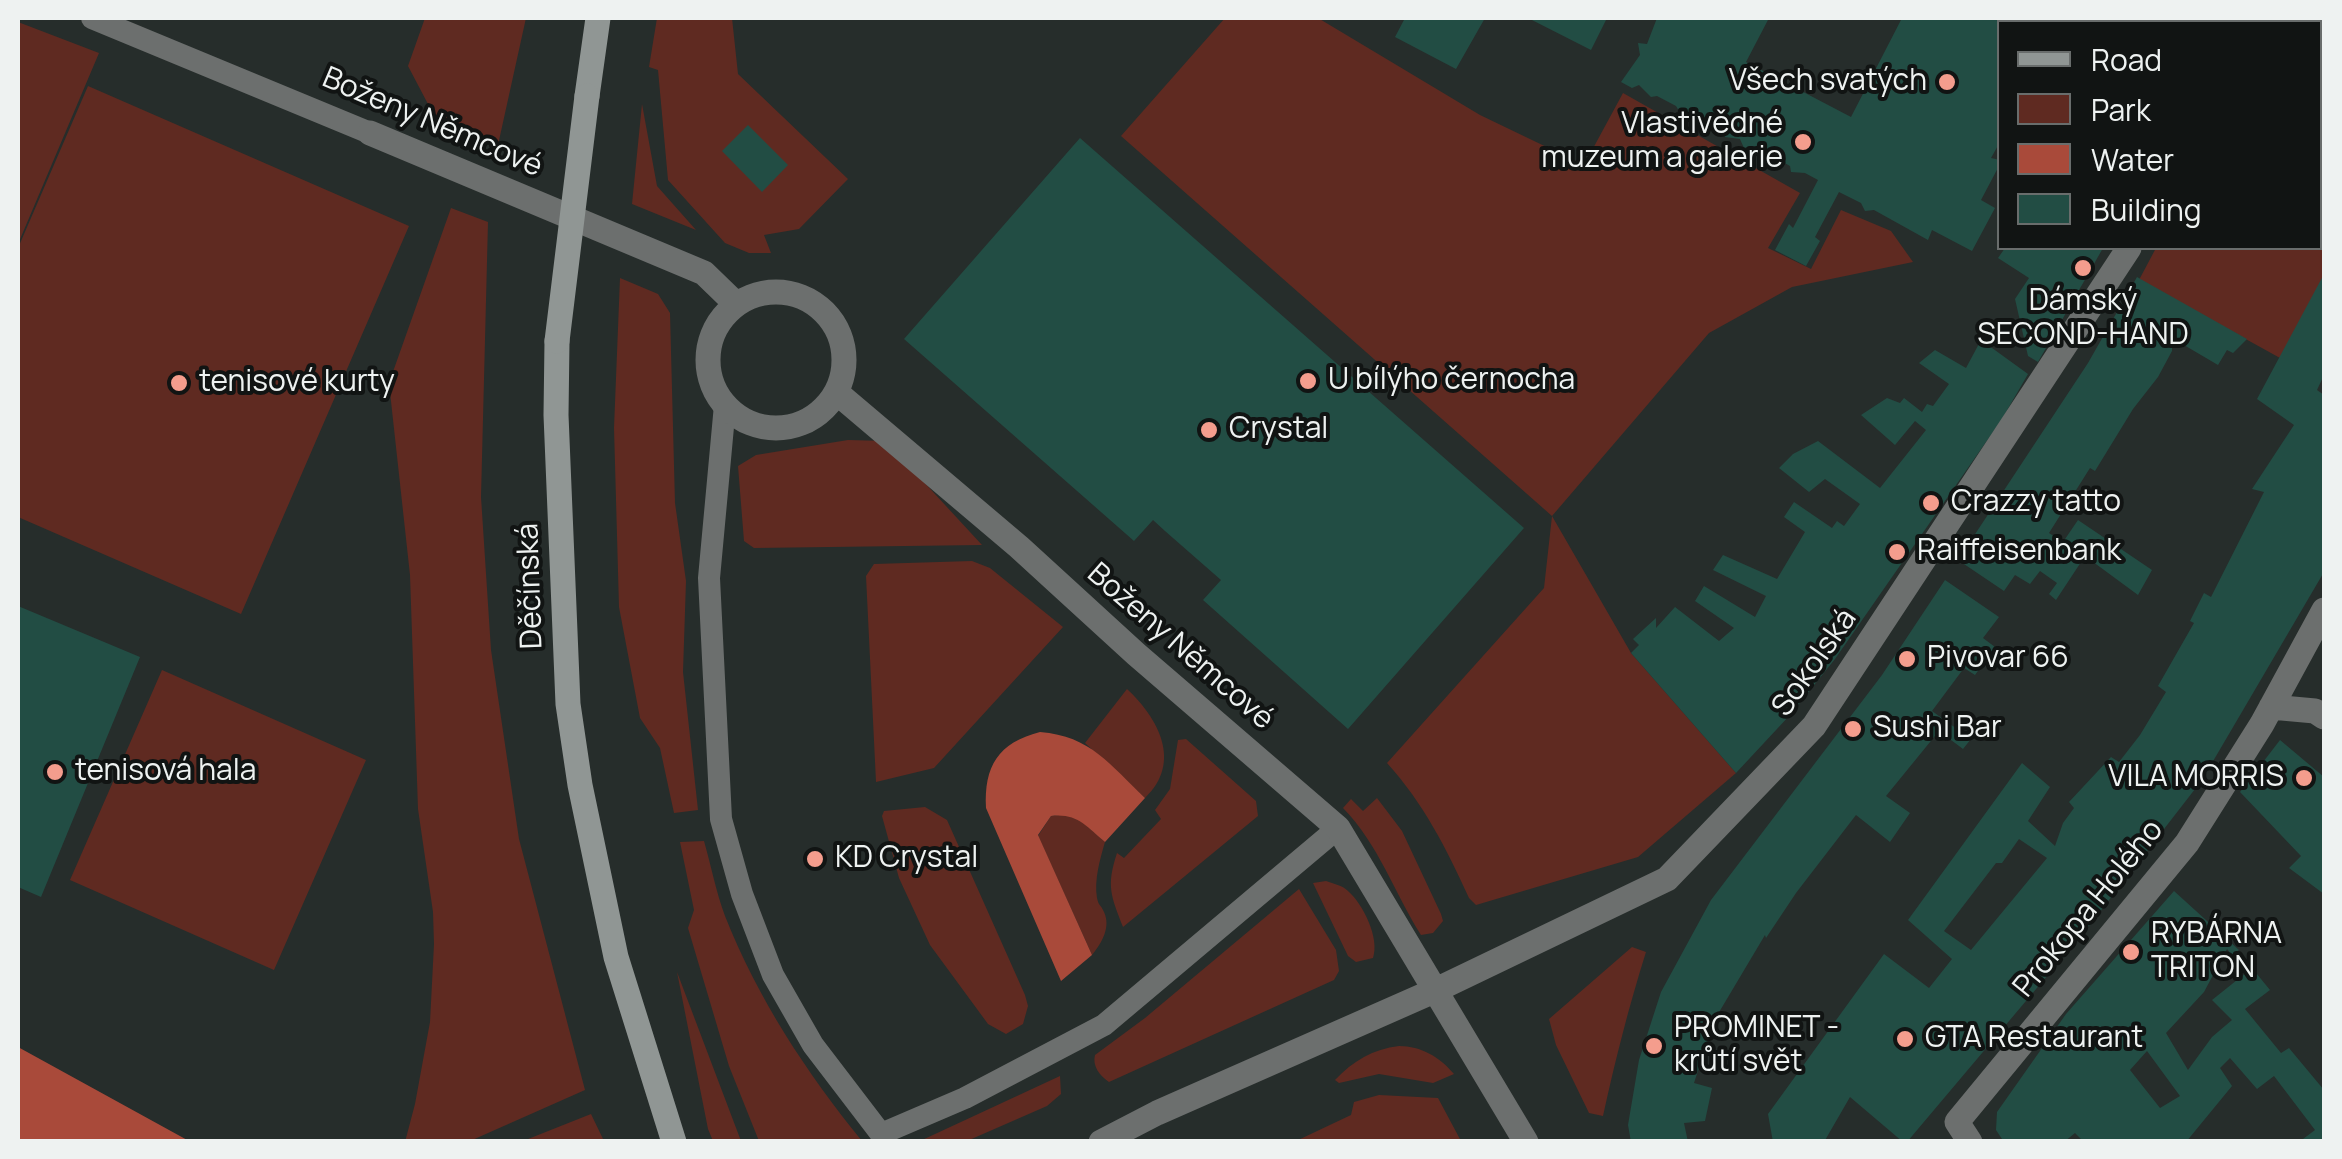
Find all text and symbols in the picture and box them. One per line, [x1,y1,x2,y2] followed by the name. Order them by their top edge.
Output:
[1997,20,2322,250] legend
[2091,39,2162,80] text: Road
[317,60,547,186] street label: Boženy Němcové
[1729,64,1927,100] place label: Všech svatých
[1936,71,1958,93] marker: Všech svatých
[2091,89,2151,130] text: Park
[1541,107,1783,178] place label: Vlastivědné muzeum a galerie
[1792,131,1814,153] marker: Vlastivědné muzeum a galerie
[2091,139,2174,180] text: Water
[2091,189,2202,230] text: Building
[2072,257,2094,279] marker: Dámský SECOND-HAND
[1977,284,2189,354] place label: Dámský SECOND-HAND
[1328,363,1575,399] place label: U bílýho černocha
[199,365,395,401] place label: tenisové kurty
[1297,370,1319,392] marker: U bílýho černocha
[168,372,190,394] marker: tenisové kurty
[1229,412,1328,448] place label: Crystal
[1198,419,1220,441] marker: Crystal
[1951,485,2121,521] place label: Crazzy tatto
[1920,492,1942,514] marker: Crazzy tatto
[511,522,551,650] street label: Děčínská
[1917,534,2121,570] place label: Raiffeisenbank
[1886,541,1908,563] marker: Raiffeisenbank
[1079,556,1281,738] street label: Boženy Němcové
[1765,602,1865,724] street label: Sokolská
[1927,641,2069,677] place label: Pivovar 66
[1896,648,1918,670] marker: Pivovar 66
[1873,711,2002,747] place label: Sushi Bar
[1842,718,1864,740] marker: Sushi Bar
[75,754,256,790] place label: tenisová hala
[2108,760,2284,796] place label: VILA MORRIS
[44,761,66,783] marker: tenisová hala
[2293,767,2315,789] marker: VILA MORRIS
[2007,813,2171,1005] street label: Prokopa Holého
[835,841,978,877] place label: KD Crystal
[804,848,826,870] marker: KD Crystal
[2151,917,2282,988] place label: RYBÁRNA TRITON
[2120,941,2142,963] marker: RYBÁRNA TRITON
[1674,1011,1839,1082] place label: PROMINET - krůtí svět
[1925,1021,2143,1057] place label: GTA Restaurant
[1894,1028,1916,1050] marker: GTA Restaurant
[1643,1035,1665,1057] marker: PROMINET - krůtí svět

